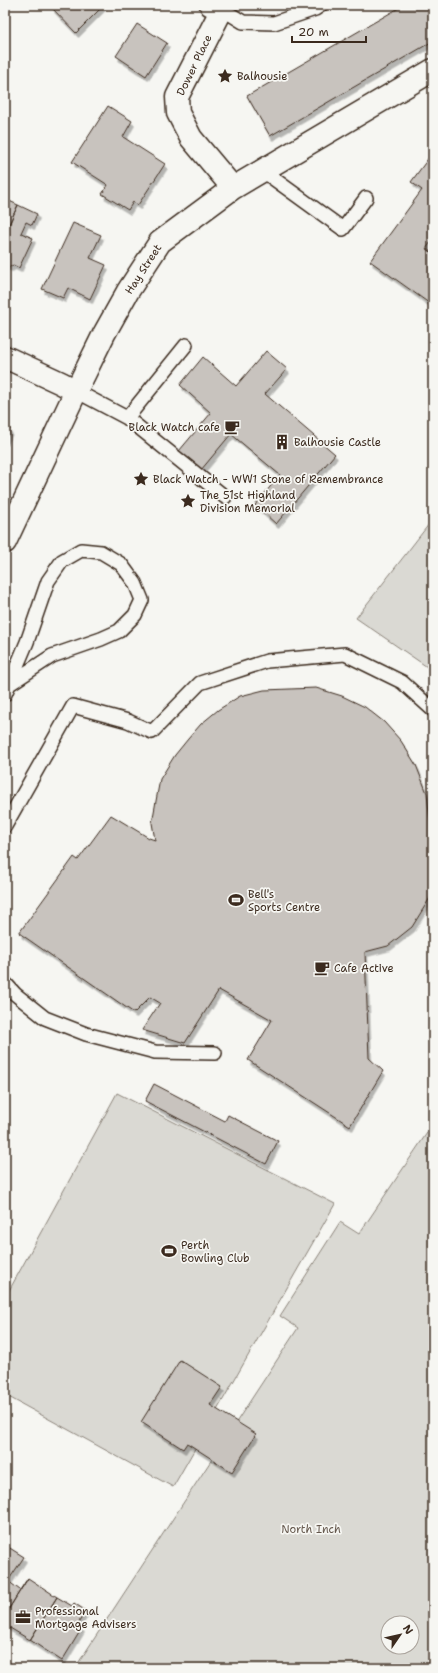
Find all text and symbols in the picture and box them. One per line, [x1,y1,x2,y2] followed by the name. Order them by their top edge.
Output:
[292,18,366,44] scale bar
[298,24,329,40] text: 20 m
[173,32,216,98] street label: Dower Place
[216,67,234,85] place icon: Balhousie
[237,69,287,84] place label: Balhousie
[122,241,165,297] street label: Hay Street
[223,418,241,436] cafe icon: Black Watch cafe
[129,420,220,435] place label: Black Watch cafe
[273,433,291,451] building icon: Balhousie Castle
[294,435,381,450] place label: Balhousie Castle
[132,470,150,488] place icon: Black Watch - WW1 Stone of Remembrance
[153,472,383,487] place label: Black Watch - WW1 Stone of Remembrance
[200,488,295,516] place label: The 51st Highland Division Memorial
[179,492,197,510] place icon: The 51st Highland Division Memorial
[248,887,320,915] place label: Bell's Sports Centre
[227,891,245,909] sports icon: Bell's Sports Centre
[313,959,331,977] cafe icon: Cafe Active
[334,961,394,976] place label: Cafe Active
[181,1238,250,1266] place label: Perth Bowling Club
[160,1242,178,1260] sports icon: Perth Bowling Club
[281,1522,341,1537] park label: North Inch
[35,1604,137,1632] place label: Professional Mortgage Advisers
[14,1608,32,1626] office icon: Professional Mortgage Advisers
[380,1615,420,1655] north arrow
[399,1622,417,1638] text: N

